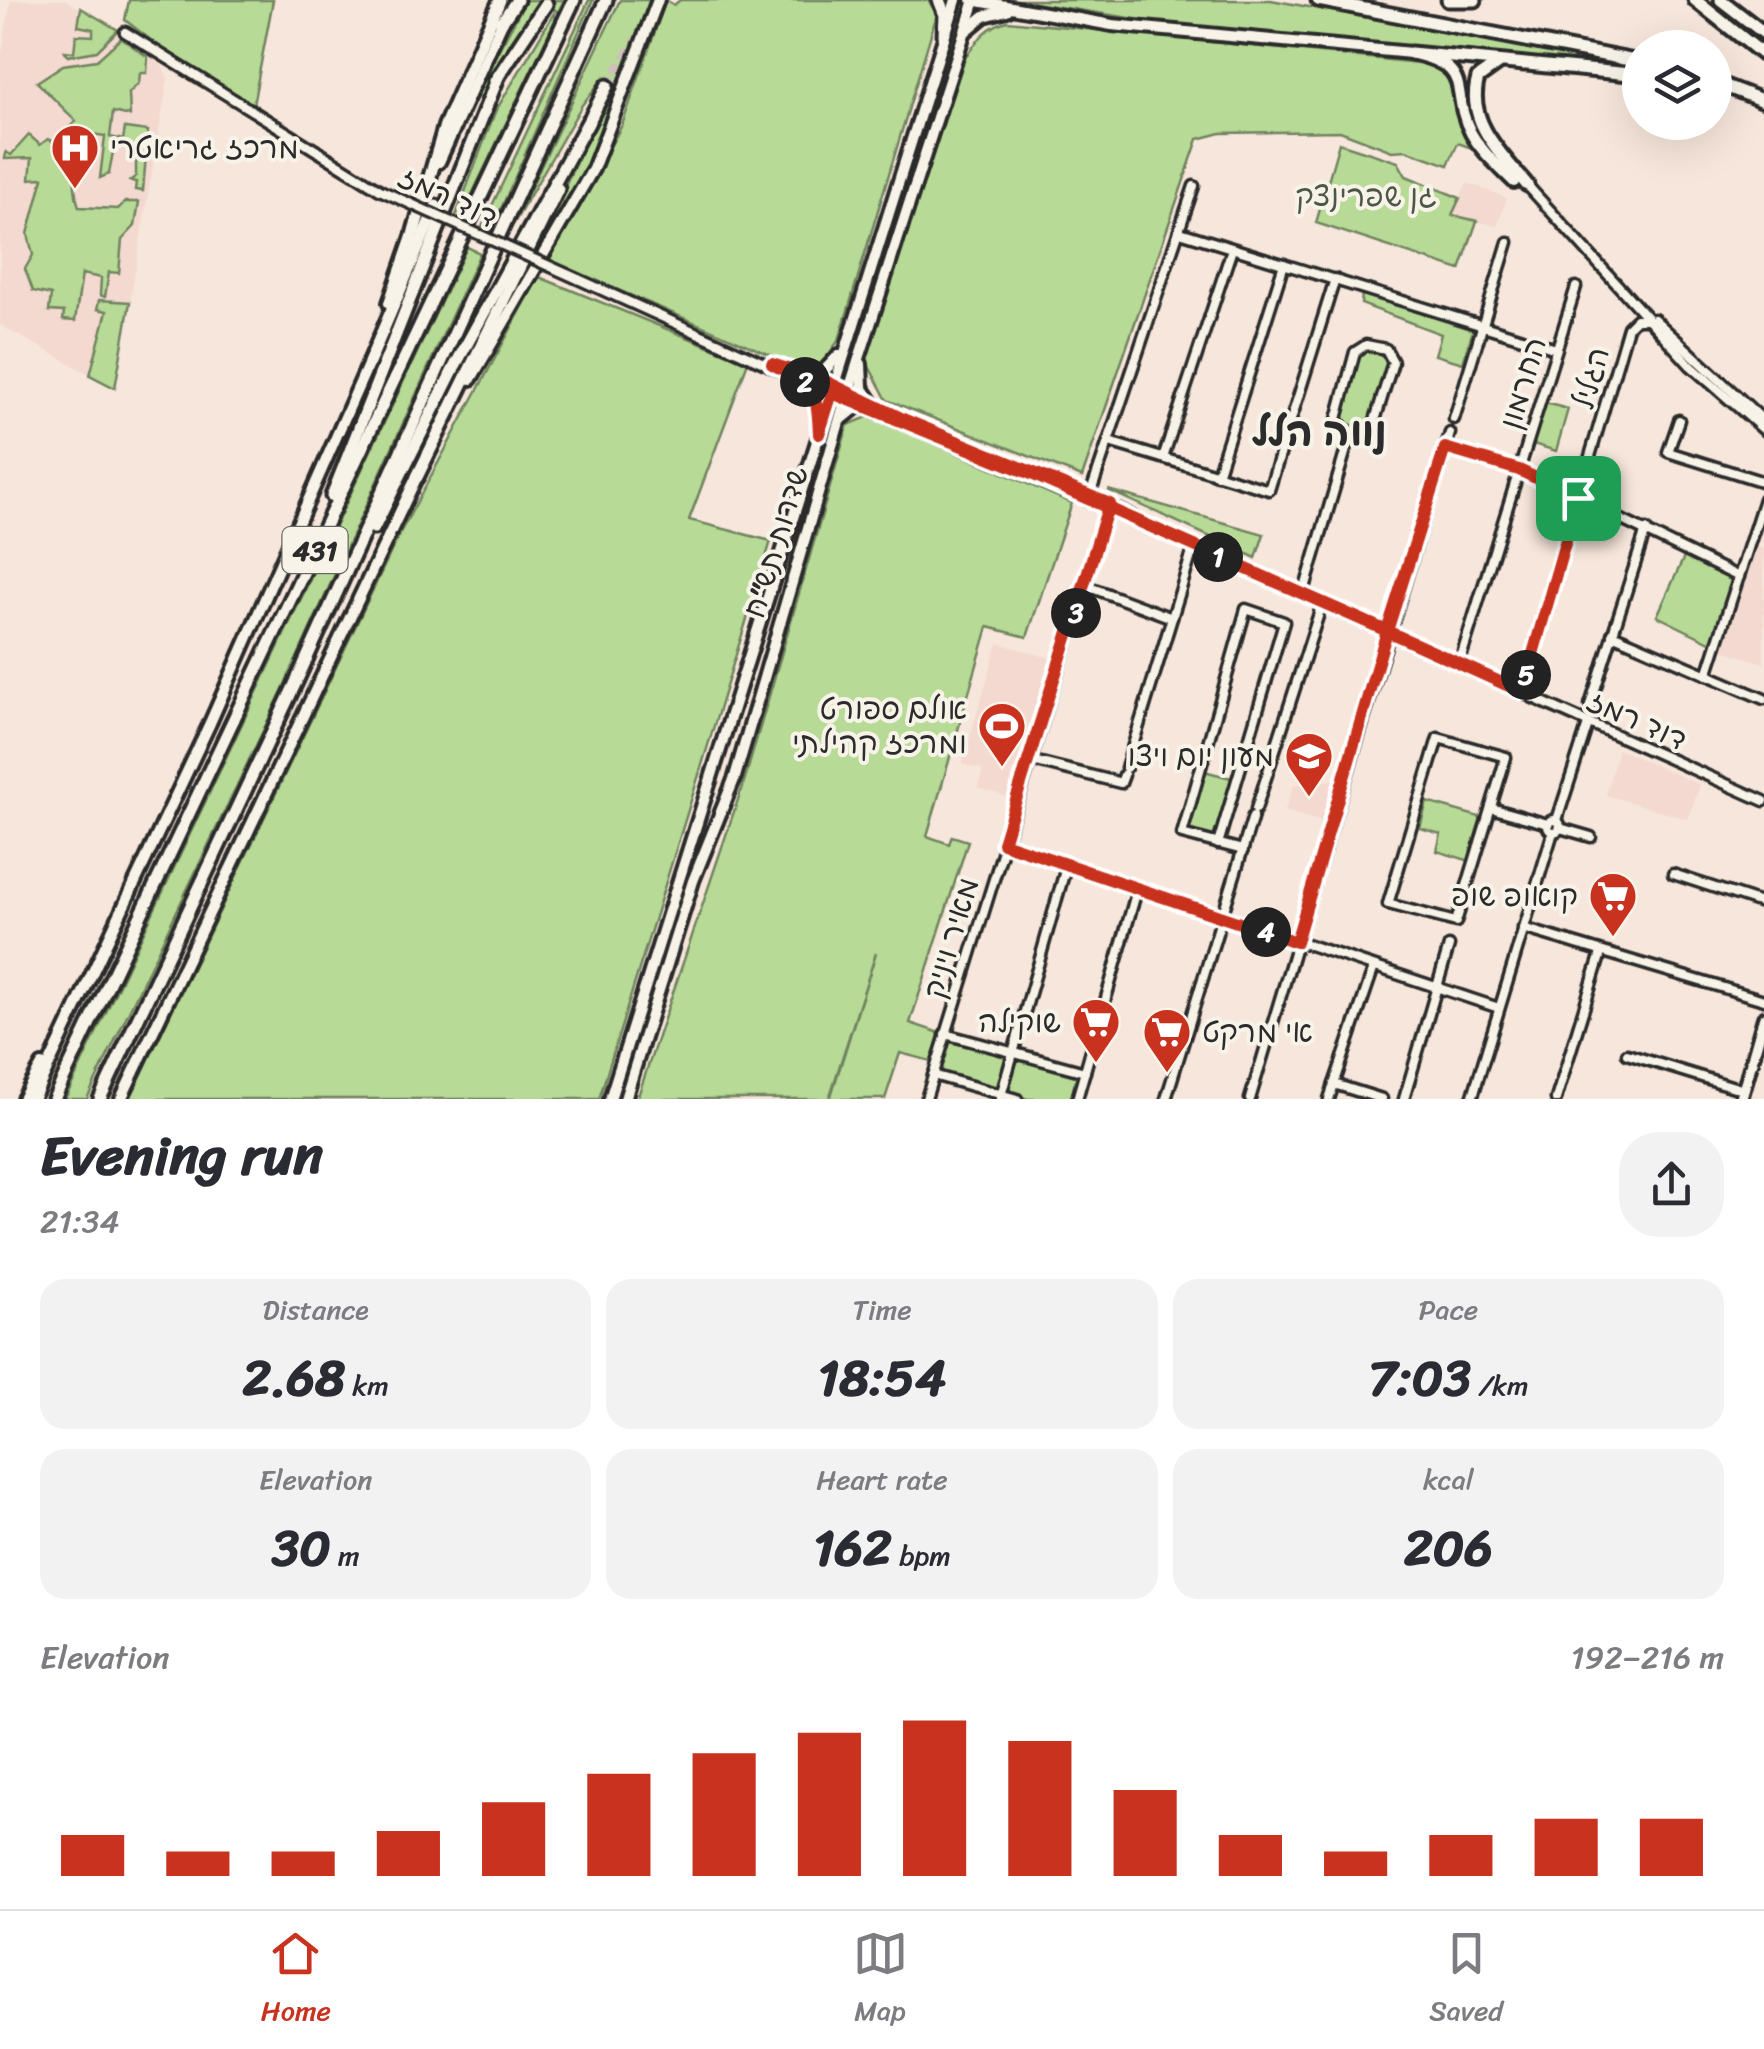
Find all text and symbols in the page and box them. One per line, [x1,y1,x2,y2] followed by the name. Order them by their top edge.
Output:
[1622,30,1732,140] map controls
[1622,30,1732,140] button: layers
[110,121,299,175] place label: מרכז גריאטרי
[49,122,101,190] hospital icon: מרכז גריאטרי
[389,150,507,244] street label: דוד רמז
[1295,169,1437,223] park label: גן שפרינצק
[1483,330,1563,436] street label: החרמון
[1556,340,1626,416] street label: הגליל
[780,357,830,407] pin: 2
[797,357,813,406] text: 2
[1251,396,1387,467] district label: נווה הלל
[1536,456,1621,541] pin
[727,459,825,625] street label: שדרות תש"ח
[1551,471,1606,526] icon: arrive
[282,527,348,573] road number: 431
[1193,532,1243,582] pin: 1
[1212,532,1224,581] text: 1
[1051,588,1101,638] pin: 3
[1068,588,1084,637] text: 3
[1501,650,1551,700] pin: 5
[1517,650,1535,699] text: 5
[1578,674,1696,766] street label: דוד רמז
[792,682,967,770] place label: אולם ספורט ומרכז קהילתי
[976,700,1028,768] sports icon: אולם ספורט ומרכז קהילתי
[1128,729,1274,783] place label: מעון יום ויצו
[1283,730,1335,798] school or university icon: מעון יום ויצו
[1451,869,1578,923] place label: קואופ שופ
[907,870,995,1006] street label: מאיר ויניק
[1587,870,1639,938] supermarket icon: קואופ שופ
[1241,907,1291,957] pin: 4
[1257,907,1275,956] text: 4
[978,995,1061,1049] place label: שוקילה
[1070,996,1122,1064] supermarket icon: שוקילה
[1202,1005,1313,1059] place label: אי מרקט
[1141,1006,1193,1074] supermarket icon: אי מרקט
[40,1107,323,1204] text: Evening run
[1619,1132,1724,1237] button: share
[40,1193,119,1250] text: 21:34
[263,1285,369,1334] text: Distance
[852,1285,912,1334] text: Time
[1419,1285,1478,1334] text: Pace
[243,1334,345,1423] text: 2.68
[818,1334,946,1423] text: 18:54
[1368,1334,1471,1423] text: 7:03
[345,1361,389,1410] text: km
[1471,1361,1528,1410] text: /km
[259,1455,372,1504] text: Elevation
[816,1455,948,1504] text: Heart rate
[1423,1455,1474,1504] text: kcal
[272,1504,331,1593] text: 30
[813,1504,892,1593] text: 162
[1404,1504,1493,1593] text: 206
[331,1531,360,1580] text: m
[892,1531,951,1580] text: bpm
[40,1629,170,1686] text: Elevation
[1571,1629,1724,1686] text: 192–216 m
[261,1926,331,2035] tab: Home
[853,1926,908,2035] tab: Map
[1429,1926,1503,2035] tab: Saved

